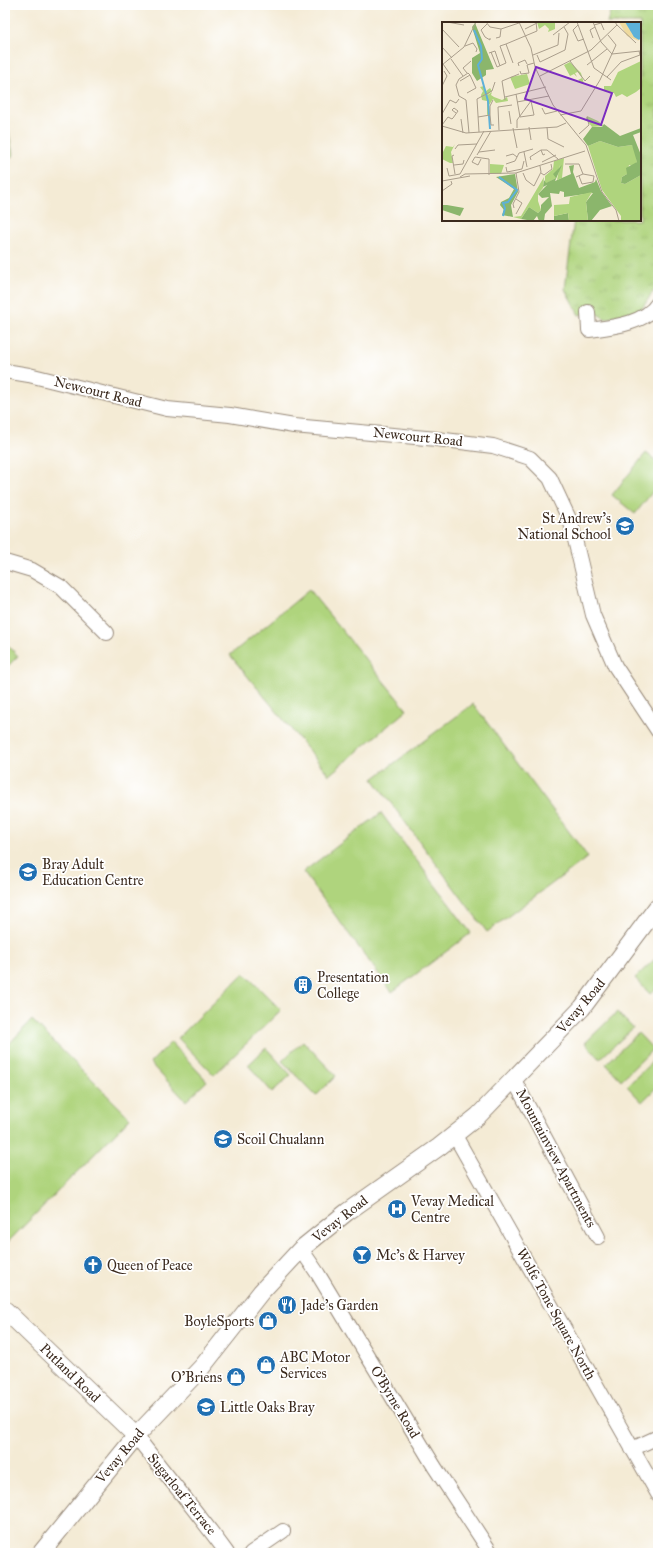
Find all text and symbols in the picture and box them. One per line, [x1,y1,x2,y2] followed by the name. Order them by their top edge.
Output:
[442,22,641,221] inset map
[52,373,144,411] street label: Newcourt Road
[372,424,464,450] street label: Newcourt Road
[518,510,611,543] place label: St Andrew's National School
[614,515,636,537] school or university icon: St Andrew's National School
[42,856,144,889] place label: Bray Adult Education Centre
[17,861,39,883] school or university icon: Bray Adult Education Centre
[317,969,389,1002] place label: Presentation College
[292,974,314,996] building icon: Presentation College
[553,975,609,1038] street label: Vevay Road
[512,1086,600,1230] street label: Mountainview Apartments
[212,1128,234,1150] school or university icon: Scoil Chualann
[237,1131,325,1148] place label: Scoil Chualann
[308,1192,371,1247] street label: Vevay Road
[410,1193,494,1226] place label: Vevay Medical Centre
[386,1198,408,1220] hospital icon: Vevay Medical Centre
[351,1244,373,1266] bar icon: Mc's & Harvey
[512,1245,599,1383] street label: Wolfe Tone Square North
[376,1247,465,1264] place label: Mc's & Harvey
[82,1254,104,1276] church icon: Queen of Peace
[107,1257,193,1274] place label: Queen of Peace
[276,1294,298,1316] restaurant icon: Jade's Garden
[299,1297,379,1315] place label: Jade's Garden
[257,1310,279,1332] shop icon: BoyleSports
[184,1313,254,1330] place label: BoyleSports
[36,1340,104,1406] street label: Putland Road
[279,1349,351,1382] place label: ABC Motor Services
[255,1354,277,1376] shop icon: ABC Motor Services
[367,1363,423,1441] street label: O'Byrne Road
[225,1366,247,1388] shop icon: O'Briens
[171,1369,222,1386] place label: O'Briens
[195,1396,217,1418] school or university icon: Little Oaks Bray
[220,1399,315,1416] place label: Little Oaks Bray
[92,1425,148,1488] street label: Vevay Road
[144,1450,220,1538] street label: Sugarloaf Terrace

